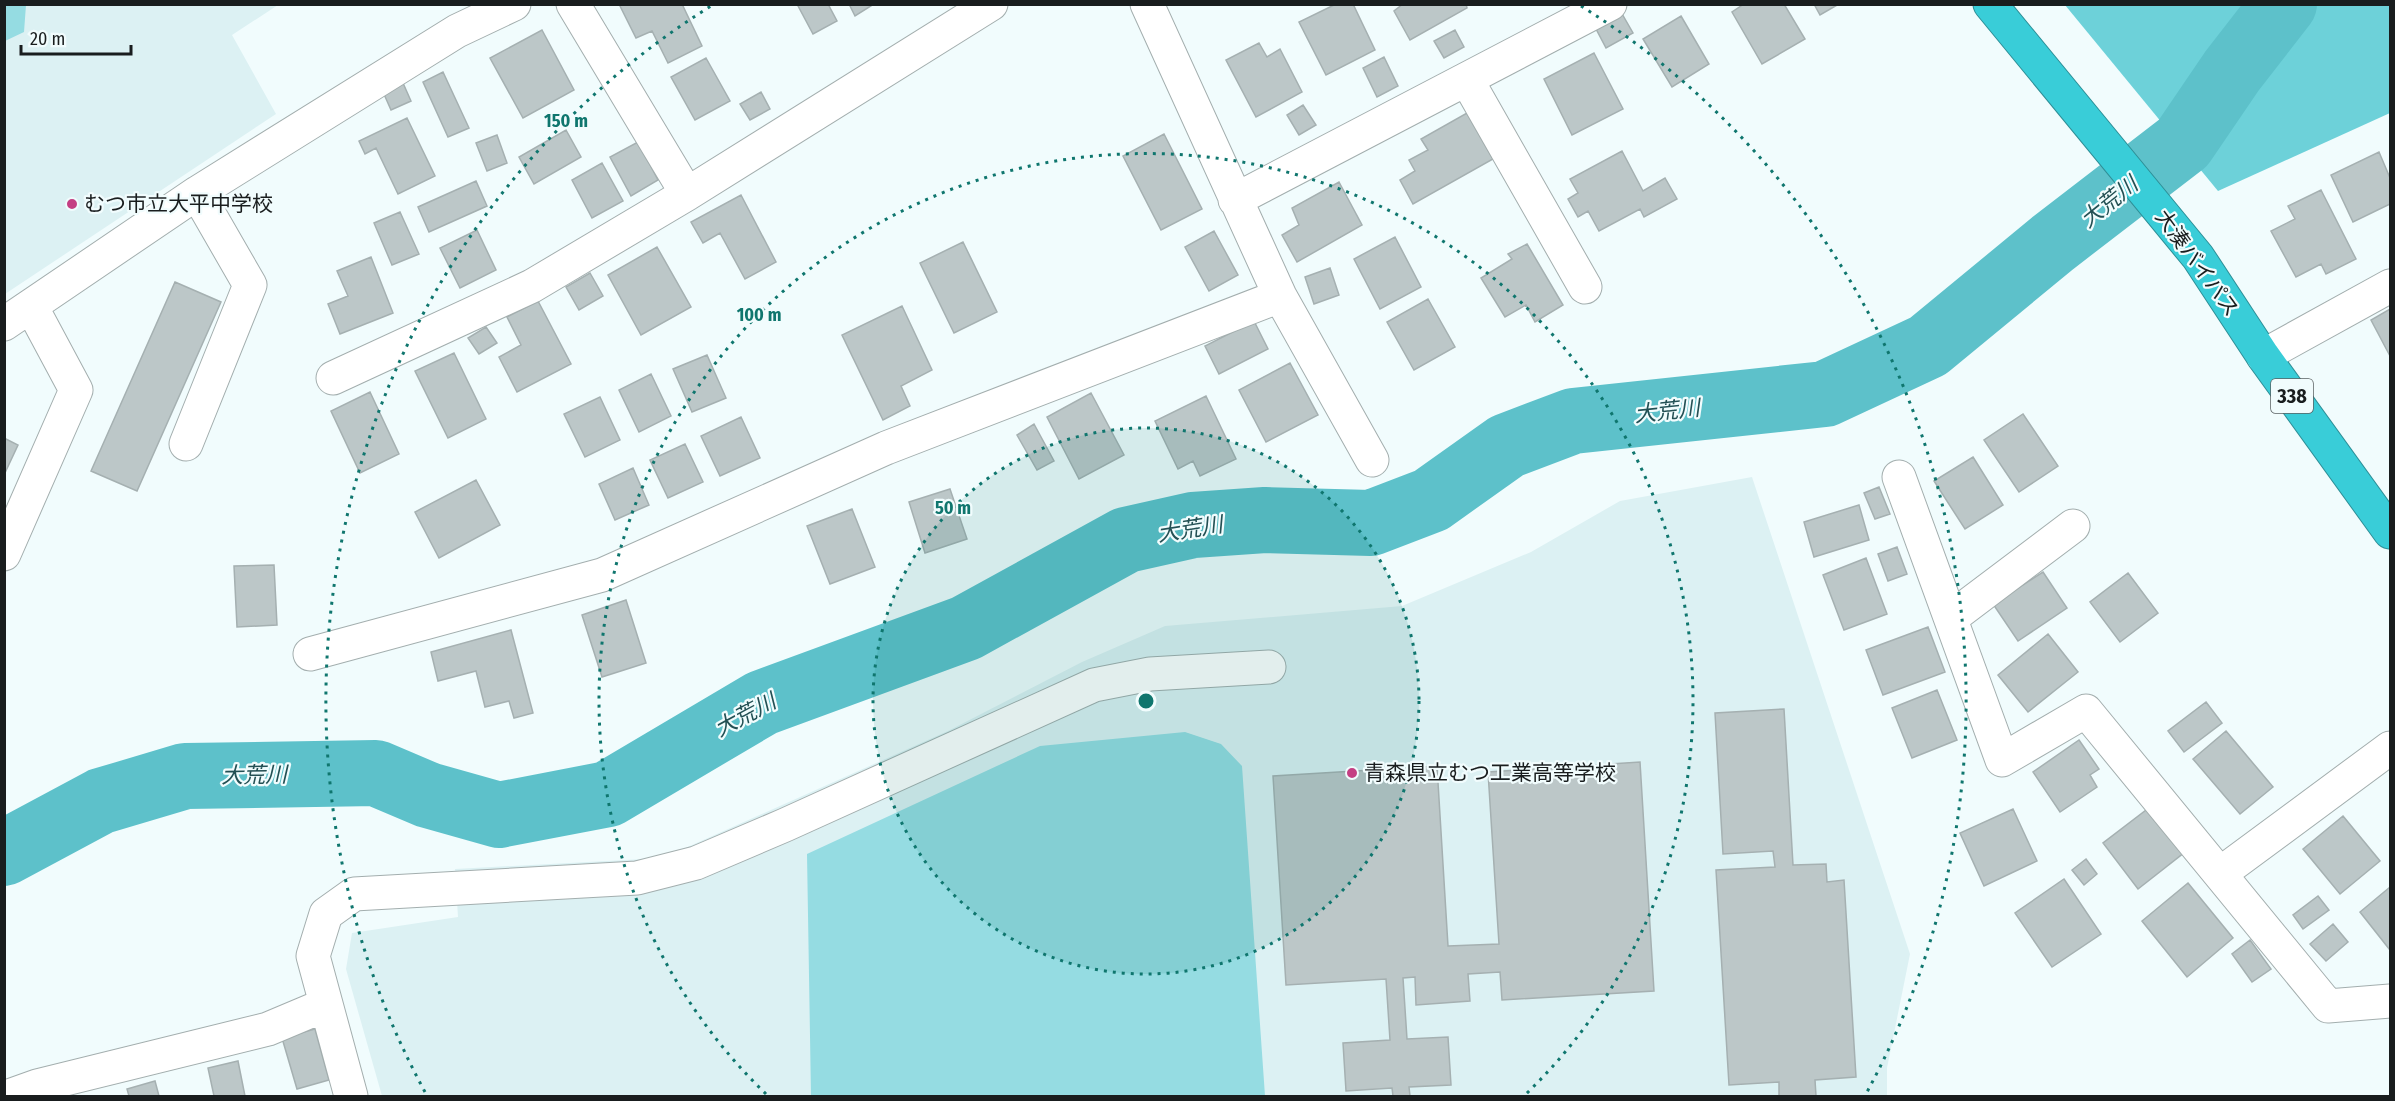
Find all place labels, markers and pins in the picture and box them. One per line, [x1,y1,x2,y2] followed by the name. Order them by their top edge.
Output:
[84,191,273,217] place label: むつ市立大平中学校
[65,197,79,211] marker: むつ市立大平中学校
[1136,691,1156,711] centre of rings
[1364,760,1616,786] place label: 青森県立むつ工業高等学校
[1345,766,1359,780] marker: 青森県立むつ工業高等学校

